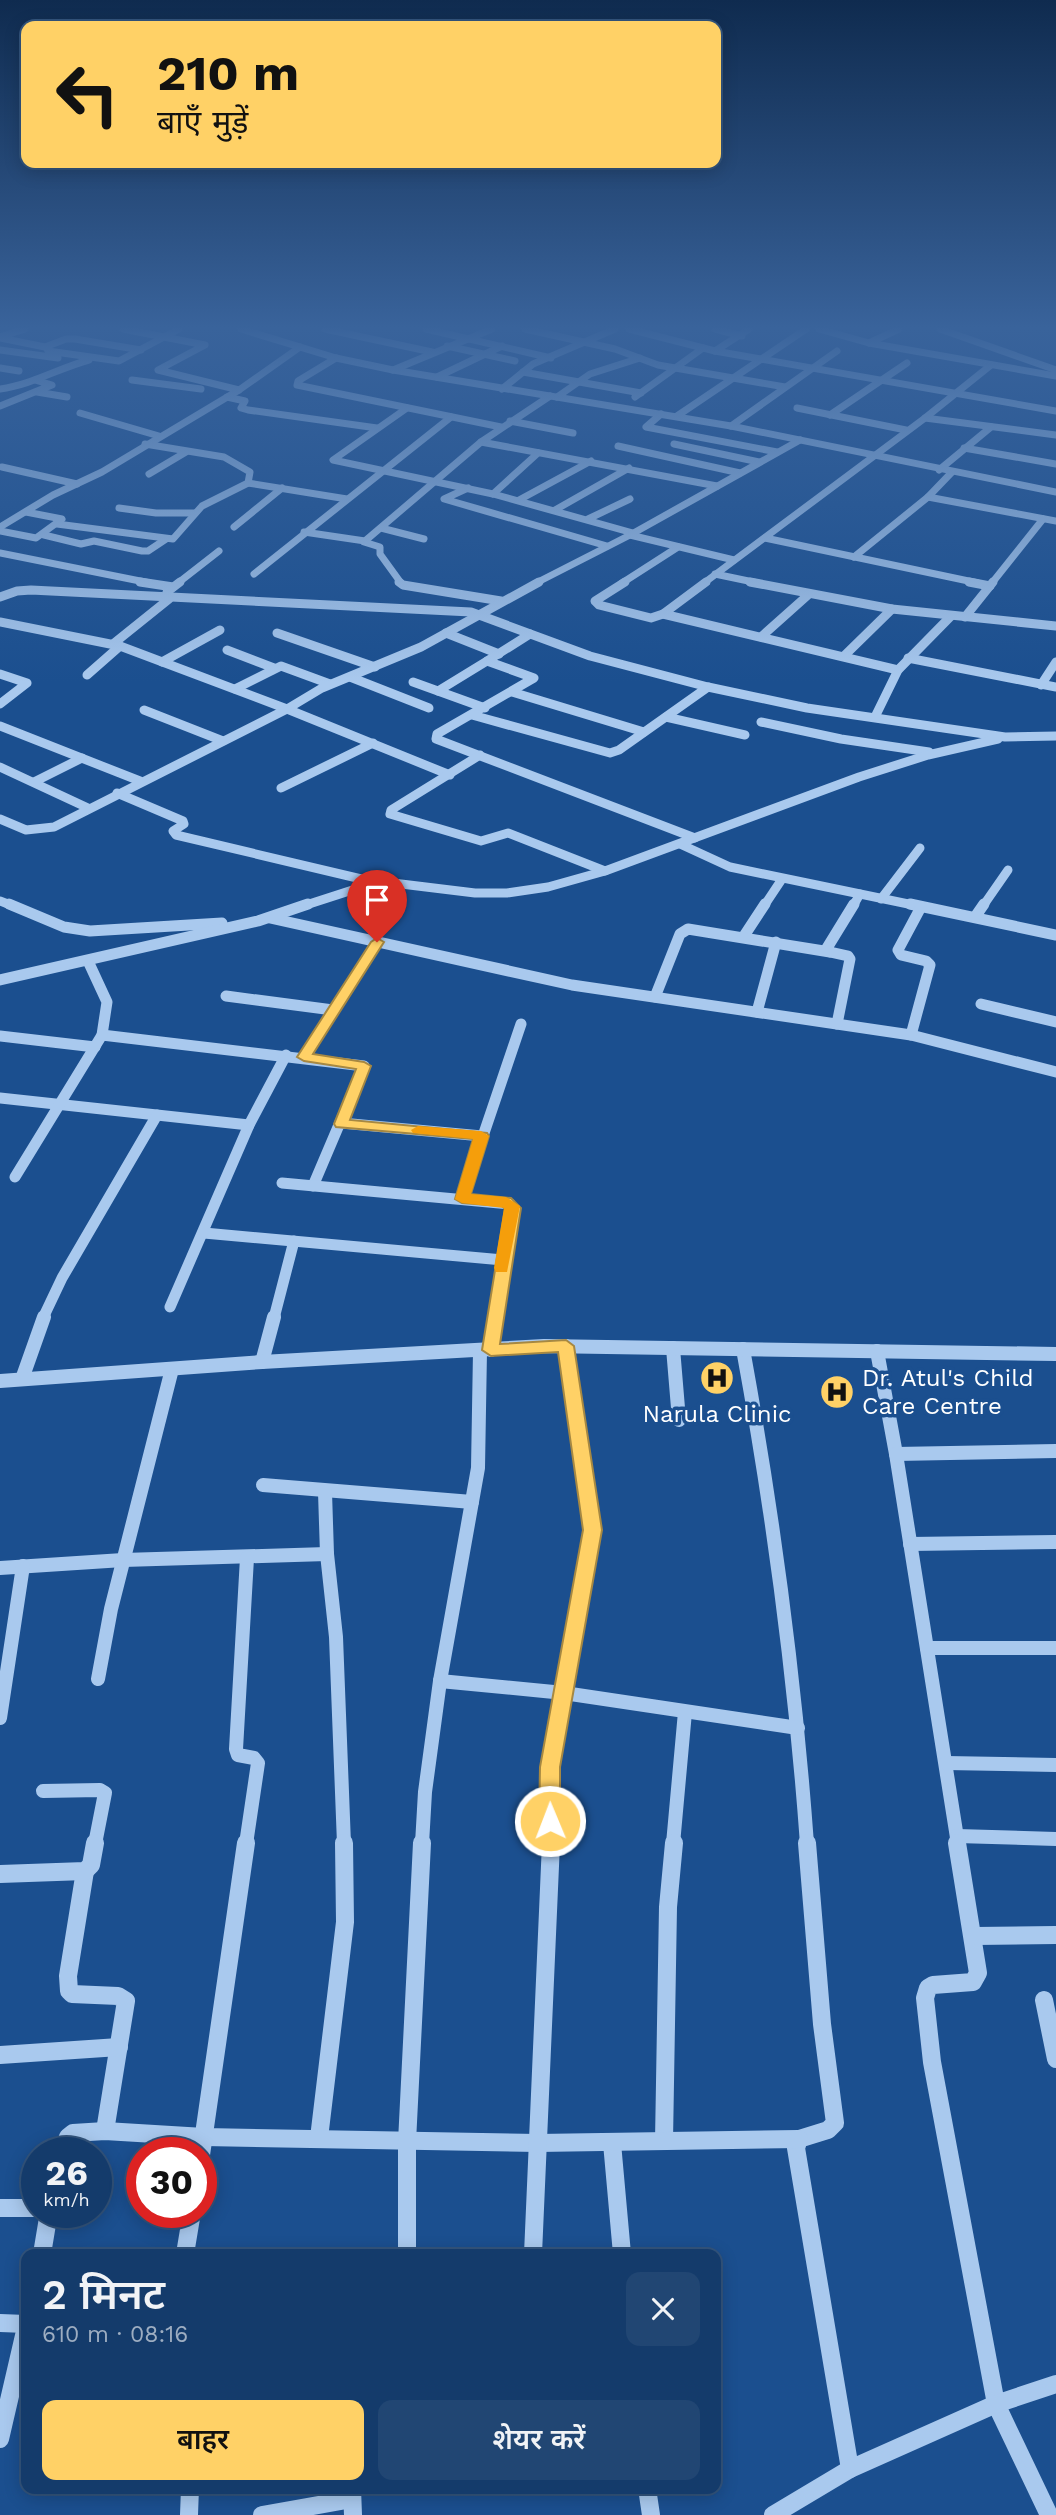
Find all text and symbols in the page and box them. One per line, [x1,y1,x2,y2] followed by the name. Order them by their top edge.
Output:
[157,44,299,102] text: 210 m
[42,49,133,140] icon: left
[157,103,248,141] text: बाएँ मुड़ें
[347,870,407,942] pin
[358,881,396,919] icon: arrive
[698,1359,736,1397] hospital icon: Narula Clinic
[862,1364,1034,1420] place label: Dr. Atul's Child Care Centre
[818,1373,856,1411] hospital icon: Dr. Atul's Child Care Centre
[642,1400,792,1428] place label: Narula Clinic
[513,1784,587,1858] position arrow
[126,2137,217,2228] speed limit sign: 30
[45,2152,88,2194] text: 26
[43,2189,90,2210] text: km/h
[42,2270,165,2319] text: 2 मिनट
[626,2272,700,2346] button: close
[42,2321,188,2348] text: 610 m · 08:16
[42,2400,364,2480] button: बाहर
[378,2400,700,2480] button: शेयर करें

